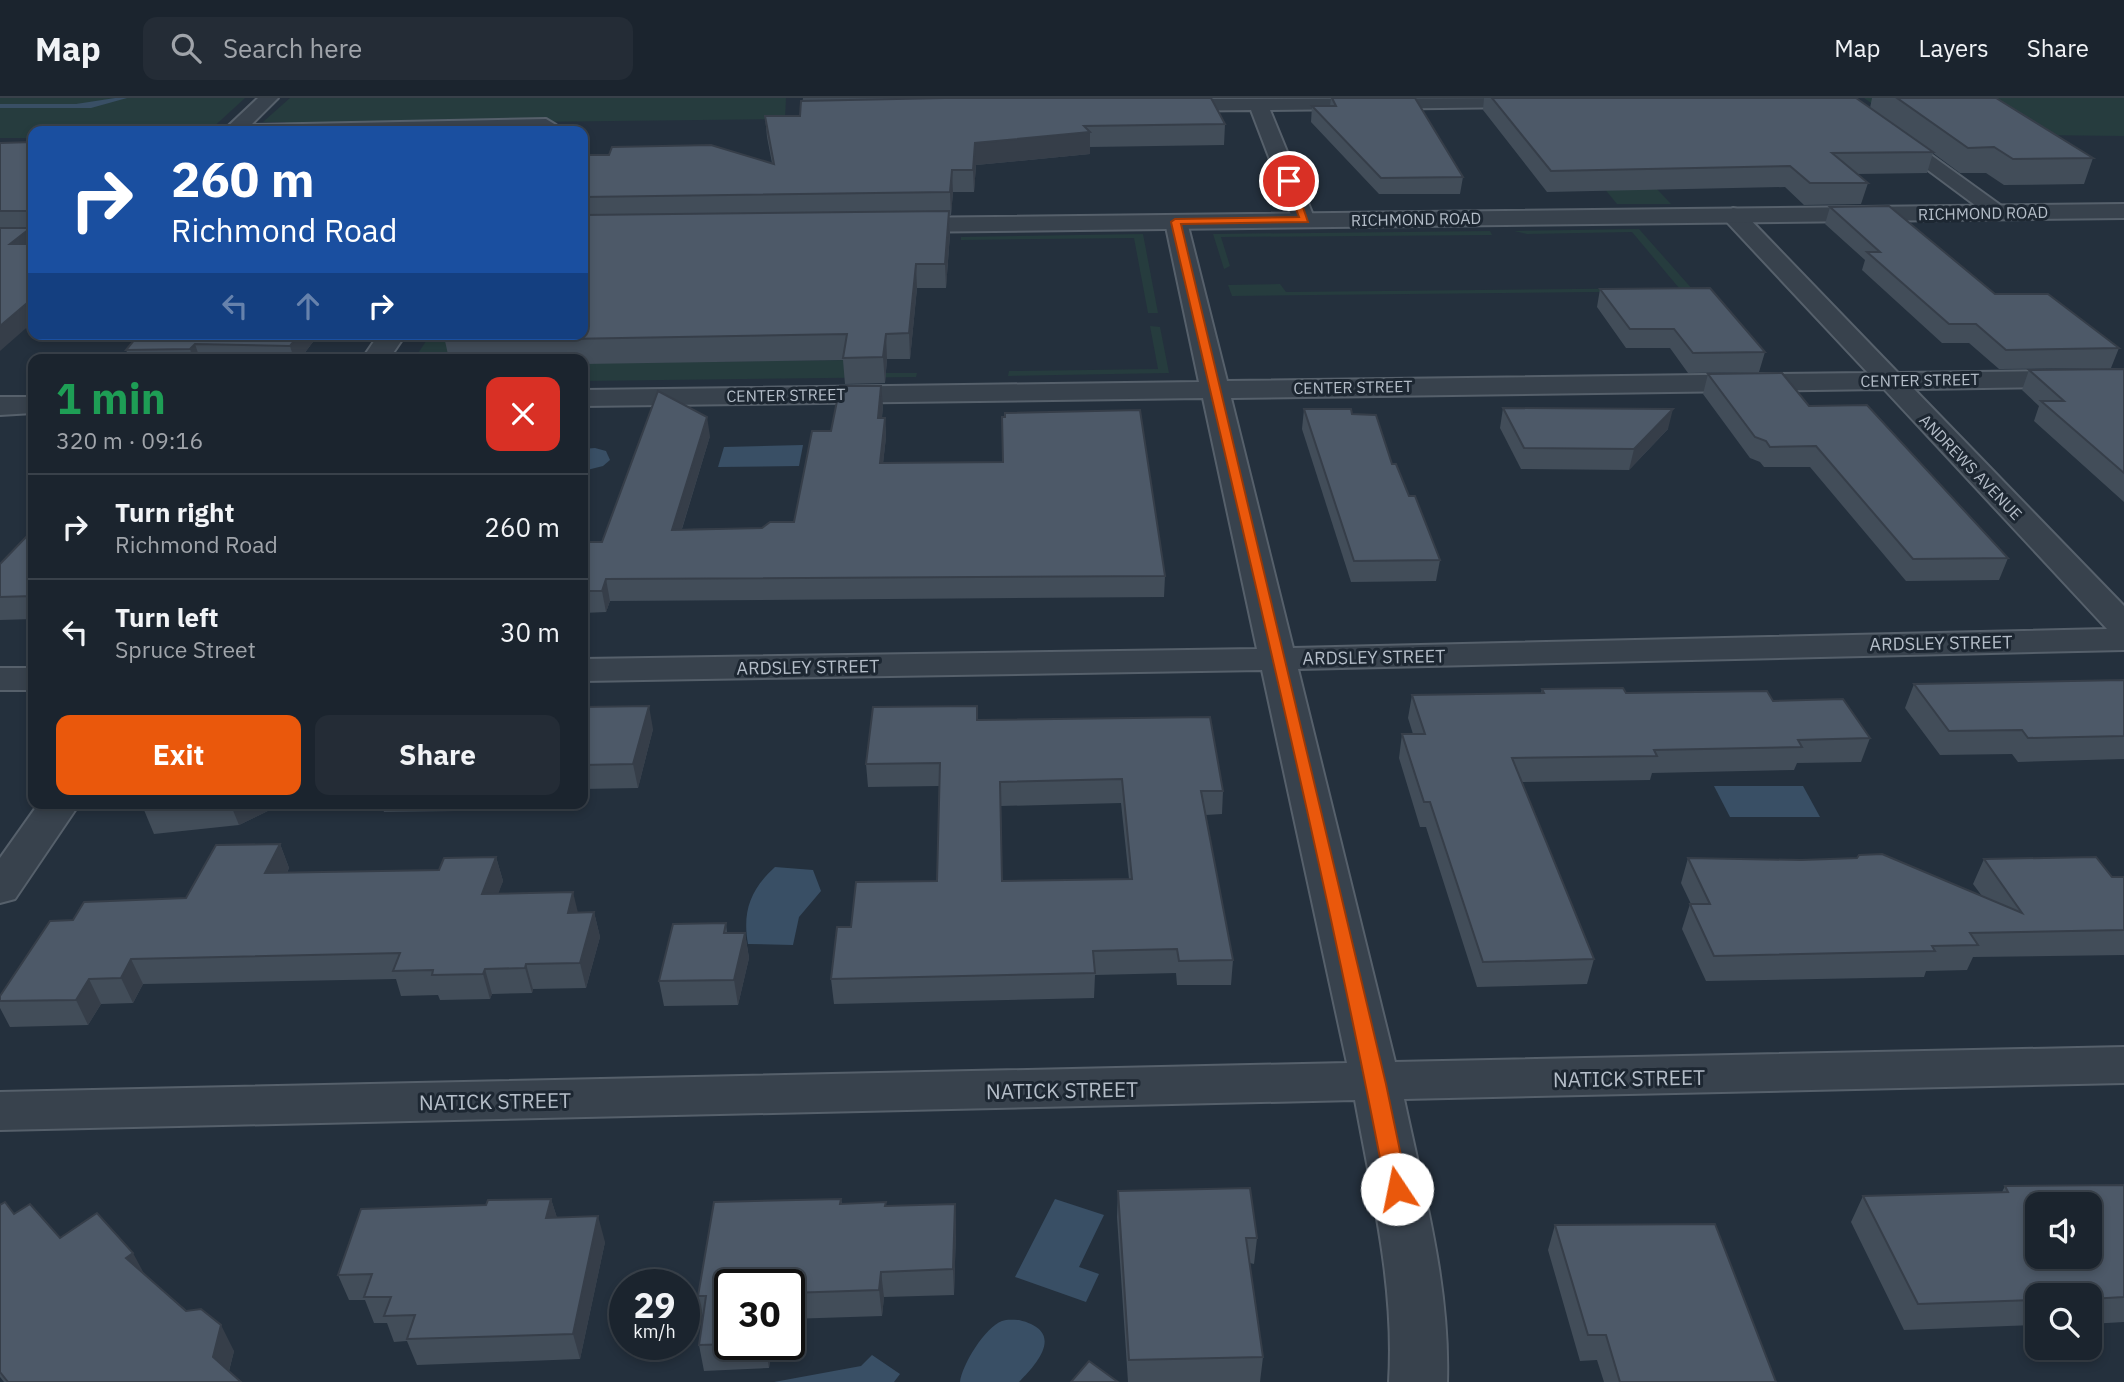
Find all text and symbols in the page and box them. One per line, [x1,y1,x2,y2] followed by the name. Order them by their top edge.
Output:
[143,17,633,80] search box
[35,27,101,70] text: Map
[167,29,205,67] icon: search
[223,31,362,65] text: Search here
[1834,32,1881,64] text: Map
[1919,32,1989,64] text: Layers
[2027,32,2089,64] text: Share
[171,147,315,210] text: 260 m
[1259,151,1319,211] pin
[56,154,147,245] icon: right
[1270,162,1308,200] icon: arrive
[1918,202,2048,224] street label: RICHMOND ROAD
[1351,208,1481,230] street label: RICHMOND ROAD
[171,209,397,251] text: Richmond Road
[216,287,254,325] icon: left
[289,287,327,325] icon: ahead
[362,287,400,325] icon: right
[1860,369,1980,391] street label: CENTER STREET
[56,371,166,426] text: 1 min
[1293,376,1413,398] street label: CENTER STREET
[486,377,560,451] button: close
[726,384,846,406] street label: CENTER STREET
[1915,410,2027,524] street label: ANDREWS AVENUE
[56,425,203,455] text: 320 m · 09:16
[115,495,234,529] text: Turn right
[56,508,94,546] icon: right
[484,510,560,544] text: 260 m
[115,529,278,559] text: Richmond Road
[115,600,218,634] text: Turn left
[56,613,94,651] icon: left
[500,615,560,649] text: 30 m
[1869,630,2013,656] street label: ARDSLEY STREET
[115,634,256,664] text: Spruce Street
[1302,644,1446,670] street label: ARDSLEY STREET
[736,654,880,680] street label: ARDSLEY STREET
[56,715,301,795] button: Exit
[315,715,560,795] button: Share
[1553,1063,1705,1093] street label: NATICK STREET
[986,1075,1138,1105] street label: NATICK STREET
[419,1086,571,1116] street label: NATICK STREET
[1360,1152,1434,1226] position arrow
[2025,1192,2102,1360] map controls
[2025,1192,2102,1269] button: sound
[714,1269,805,1360] speed limit sign: 30
[633,1282,676,1328] text: 29
[2025,1283,2102,1360] button: search
[633,1320,676,1343] text: km/h

